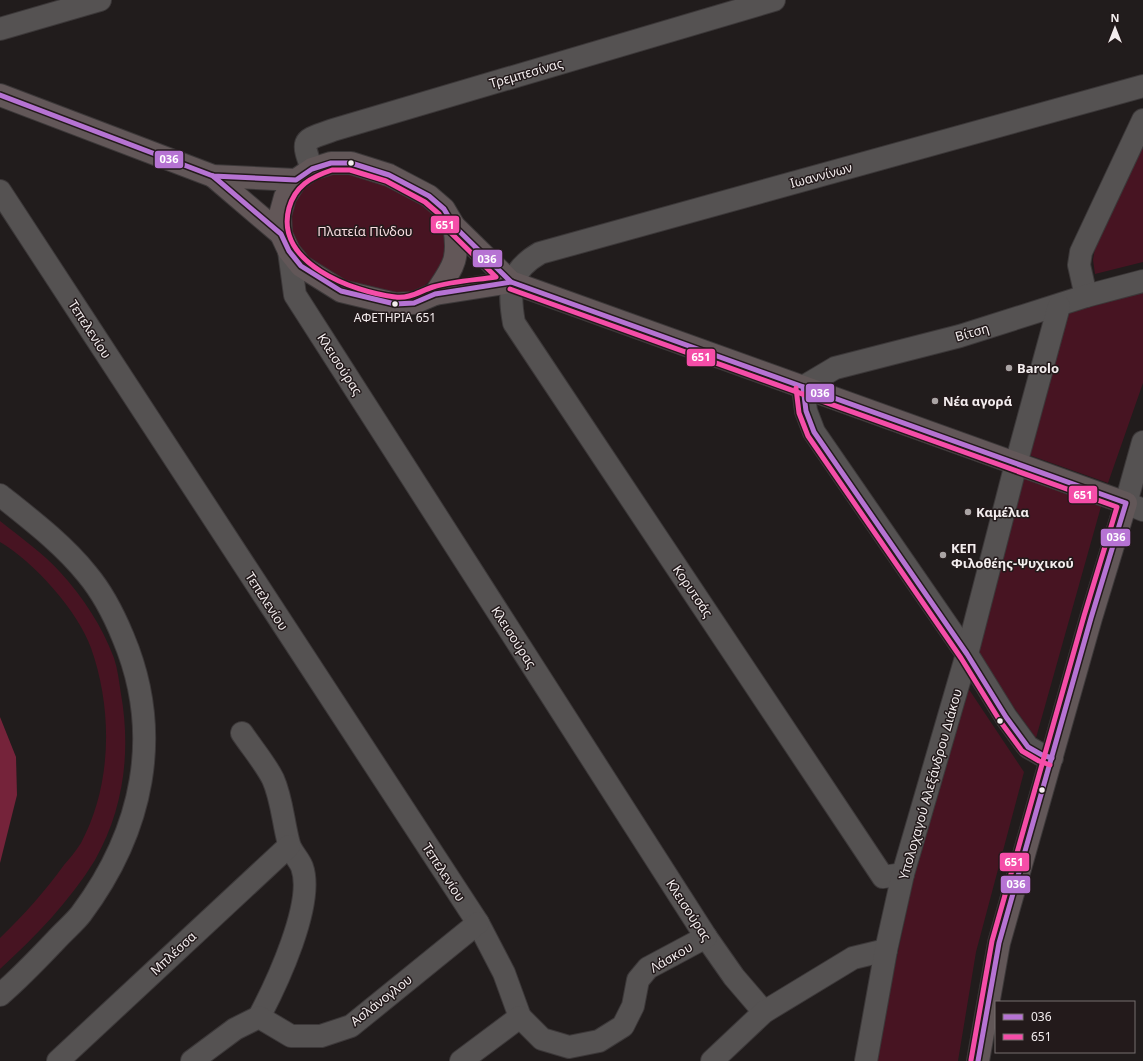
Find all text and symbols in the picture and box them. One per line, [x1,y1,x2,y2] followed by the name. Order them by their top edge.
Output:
[1095,8,1135,48] north arrow
[1111,10,1119,25] text: N
[487,54,565,92] street label: Τρεμπεσίνας
[154,150,184,169] line badge: 036
[160,151,178,166] text: 036
[346,158,356,168] unlabelled marker
[788,158,854,192] street label: Ιωαννίνων
[430,215,460,234] line badge: 651
[436,217,454,232] text: 651
[317,222,413,240] park label: Πλατεία Πίνδου
[472,249,503,268] line badge: 036
[478,251,496,266] text: 036
[64,296,116,362] street label: Τεπελενίου
[390,299,400,309] marker: ΑΦΕΤΗΡΙΑ 651
[354,309,436,326] place label: ΑΦΕΤΗΡΙΑ 651
[953,319,991,345] street label: Βίτση
[313,330,367,398] street label: Κλεισούρας
[686,348,716,367] line badge: 651
[692,349,710,364] text: 651
[1017,359,1059,377] place label: Barolo
[1004,363,1014,373] marker: Barolo
[805,383,835,403] line badge: 036
[811,385,829,400] text: 036
[943,392,1013,410] place label: Νέα αγορά
[930,396,940,406] marker: Νέα αγορά
[1068,485,1098,504] line badge: 651
[1074,487,1092,502] text: 651
[976,503,1030,521] place label: Καμέλια
[963,507,973,517] marker: Καμέλια
[1100,528,1131,547] line badge: 036
[1107,529,1125,544] text: 036
[951,539,1074,572] place label: ΚΕΠ Φιλοθέης-Ψυχικού
[938,550,948,560] marker: ΚΕΠ Φιλοθέης-Ψυχικού
[669,561,717,621] street label: Κορυτσάς
[241,568,293,634] street label: Τεπελενίου
[487,603,541,671] street label: Κλεισούρας
[894,686,966,882] street label: Υπολοχαγού Αλεξάνδρου Διάκου
[995,716,1005,726] unlabelled marker
[1037,785,1047,795] unlabelled marker
[418,839,470,905] street label: Τεπελενίου
[999,852,1030,872] line badge: 651
[1005,854,1023,869] text: 651
[1000,875,1031,894] line badge: 036
[662,876,716,944] street label: Κλεισούρας
[1007,876,1025,891] text: 036
[146,927,200,979] street label: Μπλέσσα
[646,938,696,976] street label: Λάσκου
[346,970,416,1030] street label: Ασλάνογλου
[995,1001,1135,1053] legend
[1031,1008,1052,1025] text: 036
[1031,1028,1052,1045] text: 651

